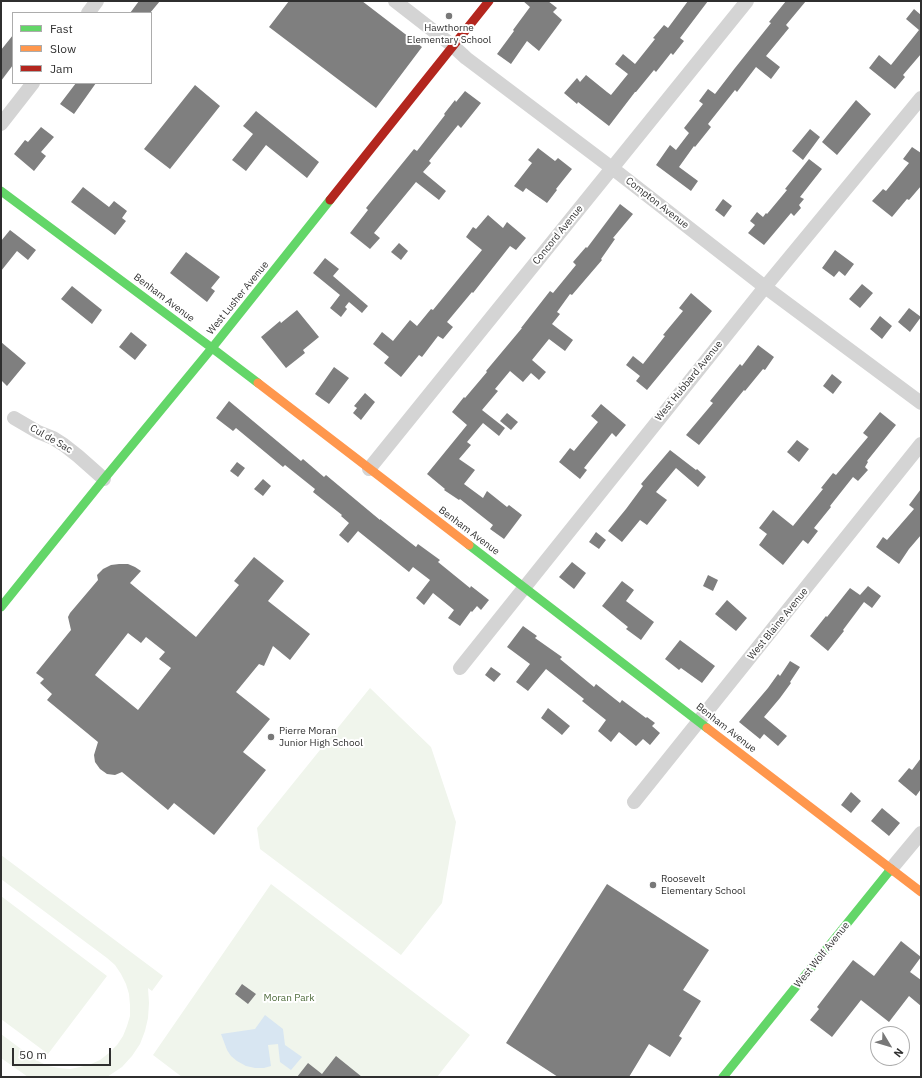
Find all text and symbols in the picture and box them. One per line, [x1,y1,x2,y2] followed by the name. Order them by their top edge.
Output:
[444,11,454,21] marker: Hawthorne Elementary School
[12,12,152,84] legend
[50,21,73,36] text: Fast
[407,22,491,46] place label: Hawthorne Elementary School
[50,41,76,56] text: Slow
[50,61,73,76] text: Jam
[623,175,691,231] street label: Compton Avenue
[530,203,586,267] street label: Concord Avenue
[205,259,271,337] street label: West Lusher Avenue
[131,271,197,325] street label: Benham Avenue
[653,338,725,424] street label: West Hubbard Avenue
[28,422,74,456] street label: Cul de Sac
[436,504,502,558] street label: Benham Avenue
[745,586,811,662] street label: West Blaine Avenue
[693,701,759,755] street label: Benham Avenue
[279,725,363,748] place label: Pierre Moran Junior High School
[266,732,276,742] marker: Pierre Moran Junior High School
[661,873,745,896] place label: Roosevelt Elementary School
[648,880,658,890] marker: Roosevelt Elementary School
[792,920,852,990] street label: West Wolf Avenue
[264,992,314,1004] park label: Moran Park
[870,1026,910,1066] north arrow
[14,1040,113,1066] scale bar
[891,1045,907,1060] text: N
[19,1047,47,1062] text: 50 m

